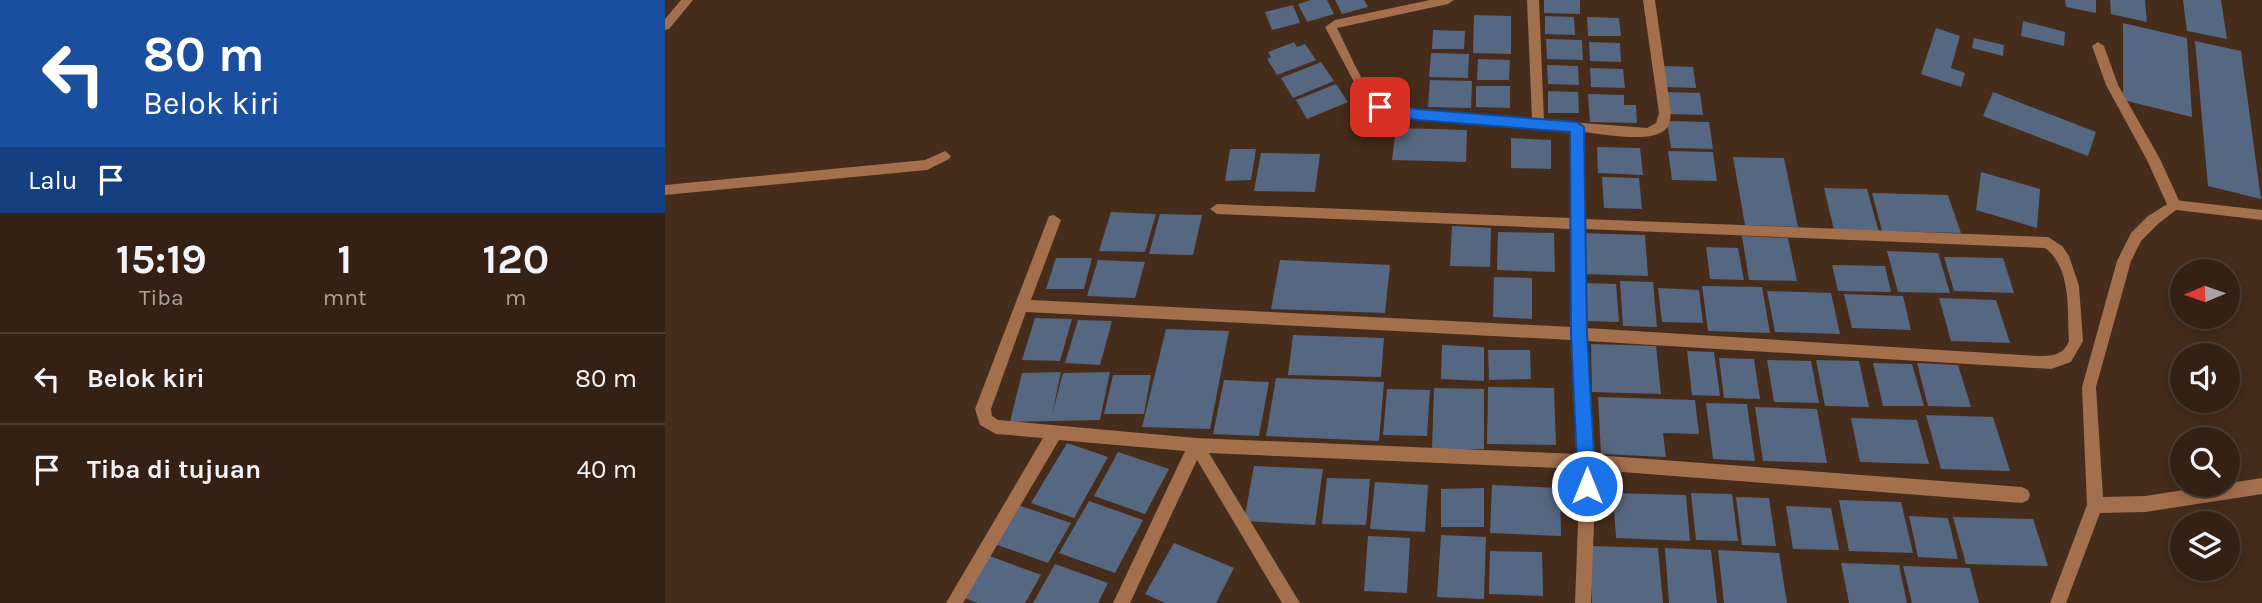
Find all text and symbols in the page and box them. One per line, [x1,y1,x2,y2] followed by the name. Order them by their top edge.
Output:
[143,26,265,83] text: 80 m
[28,28,119,119] icon: left
[1350,77,1410,137] pin
[143,85,280,122] text: Belok kiri
[1361,88,1399,126] icon: arrive
[92,161,130,199] icon: arrive
[28,165,78,196] text: Lalu
[116,234,207,284] text: 15:19
[337,234,352,284] text: 1
[482,234,549,284] text: 120
[2170,259,2240,329] north arrow
[2170,259,2240,581] map controls
[139,284,184,311] text: Tiba
[323,284,367,311] text: mnt
[505,284,527,311] text: m
[2170,343,2240,413] button: sound
[28,360,66,398] icon: left
[87,363,205,394] text: Belok kiri
[575,363,637,394] text: 80 m
[2170,427,2240,497] button: search
[1550,449,1624,523] position arrow
[28,451,66,489] icon: arrive
[87,454,261,485] text: Tiba di tujuan
[577,454,637,485] text: 40 m
[2170,511,2240,581] button: layers

